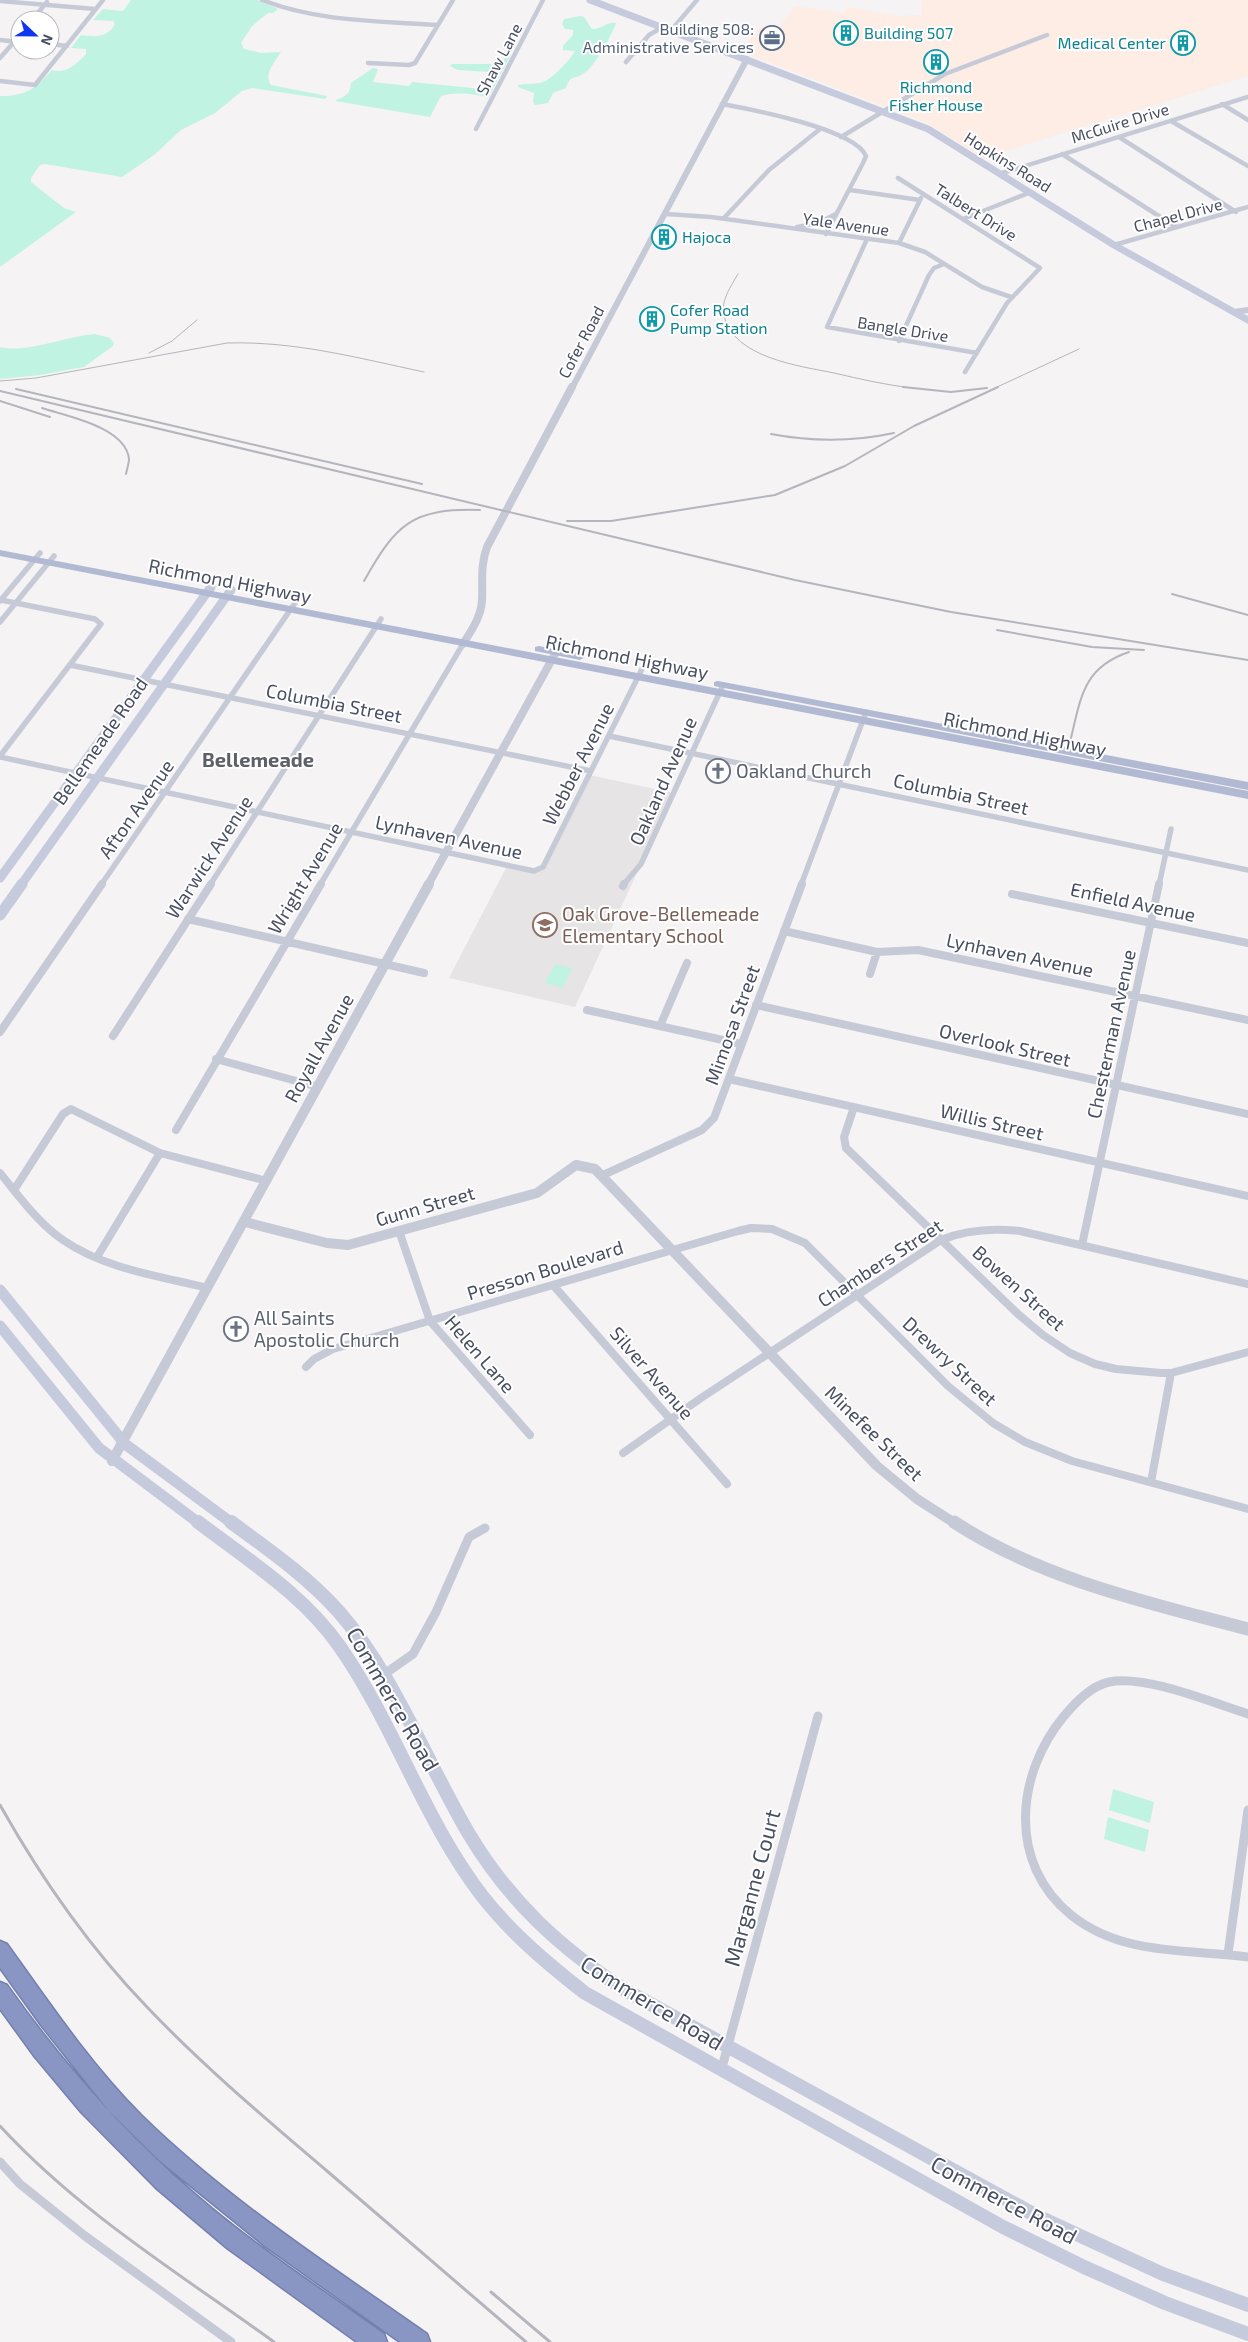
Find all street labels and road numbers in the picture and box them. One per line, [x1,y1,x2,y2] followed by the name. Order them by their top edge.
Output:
[472,20,525,98] street label: Shaw Lane
[1069,99,1171,146] street label: McGuire Drive
[961,127,1055,196] street label: Hopkins Road
[932,179,1021,244] street label: Talbert Drive
[1131,194,1224,235] street label: Chapel Drive
[802,208,891,239] street label: Yale Avenue
[554,302,608,381] street label: Cofer Road
[856,312,950,345] street label: Bangle Drive
[147,553,314,608] street label: Richmond Highway
[544,629,711,684] street label: Richmond Highway
[47,673,152,809] street label: Bellemeade Road
[264,678,404,727] street label: Columbia Street
[537,699,618,829] street label: Webber Avenue
[942,706,1109,761] street label: Richmond Highway
[624,713,701,849] street label: Oakland Avenue
[93,755,178,863] street label: Afton Avenue
[891,768,1031,819] street label: Columbia Street
[160,791,257,923] street label: Warwick Avenue
[374,810,525,863] street label: Lynhaven Avenue
[262,818,347,938] street label: Wright Avenue
[1068,877,1198,926] street label: Enfield Avenue
[945,928,1096,981] street label: Lynhaven Avenue
[1081,947,1140,1121] street label: Chesterman Avenue
[699,962,764,1088] street label: Mimosa Street
[279,989,358,1106] street label: Royall Avenue
[937,1018,1073,1071] street label: Overlook Street
[938,1098,1046,1145] street label: Willis Street
[373,1180,477,1231] street label: Gunn Street
[813,1214,946,1312] street label: Chambers Street
[464,1235,626,1304] street label: Presson Boulevard
[968,1240,1070,1335] street label: Bowen Street
[440,1310,520,1397] street label: Helen Lane
[899,1311,1002,1410] street label: Drewry Street
[606,1322,699,1424] street label: Silver Avenue
[821,1380,928,1485] street label: Minefee Street
[342,1622,446,1775] street label: Commerce Road
[718,1806,784,1969] street label: Marganne Court
[576,1949,729,2055] street label: Commerce Road
[927,2150,1082,2249] street label: Commerce Road

